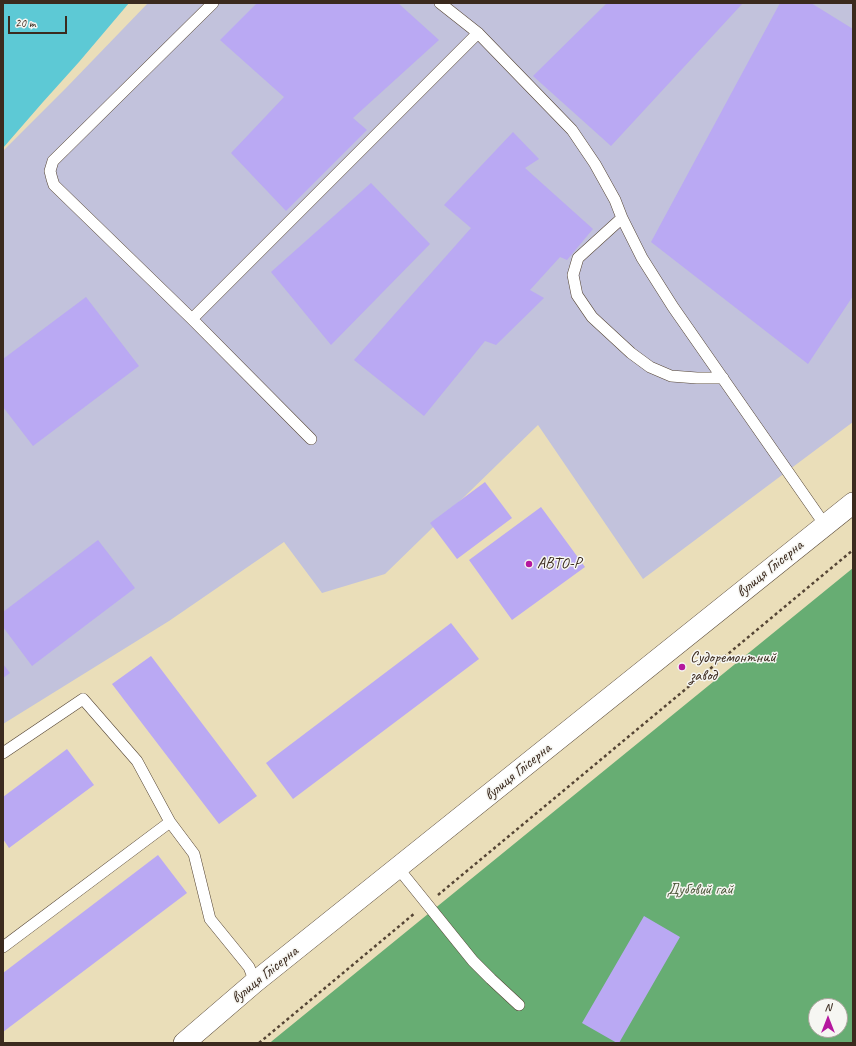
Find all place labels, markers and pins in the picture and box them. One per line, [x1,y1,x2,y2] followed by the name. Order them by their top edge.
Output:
[537,554,581,574] place label: АВТО-Р
[524,559,534,569] marker: АВТО-Р
[690,648,776,686] place label: Судоремонтний завод
[677,662,687,672] marker: Судоремонтний завод

